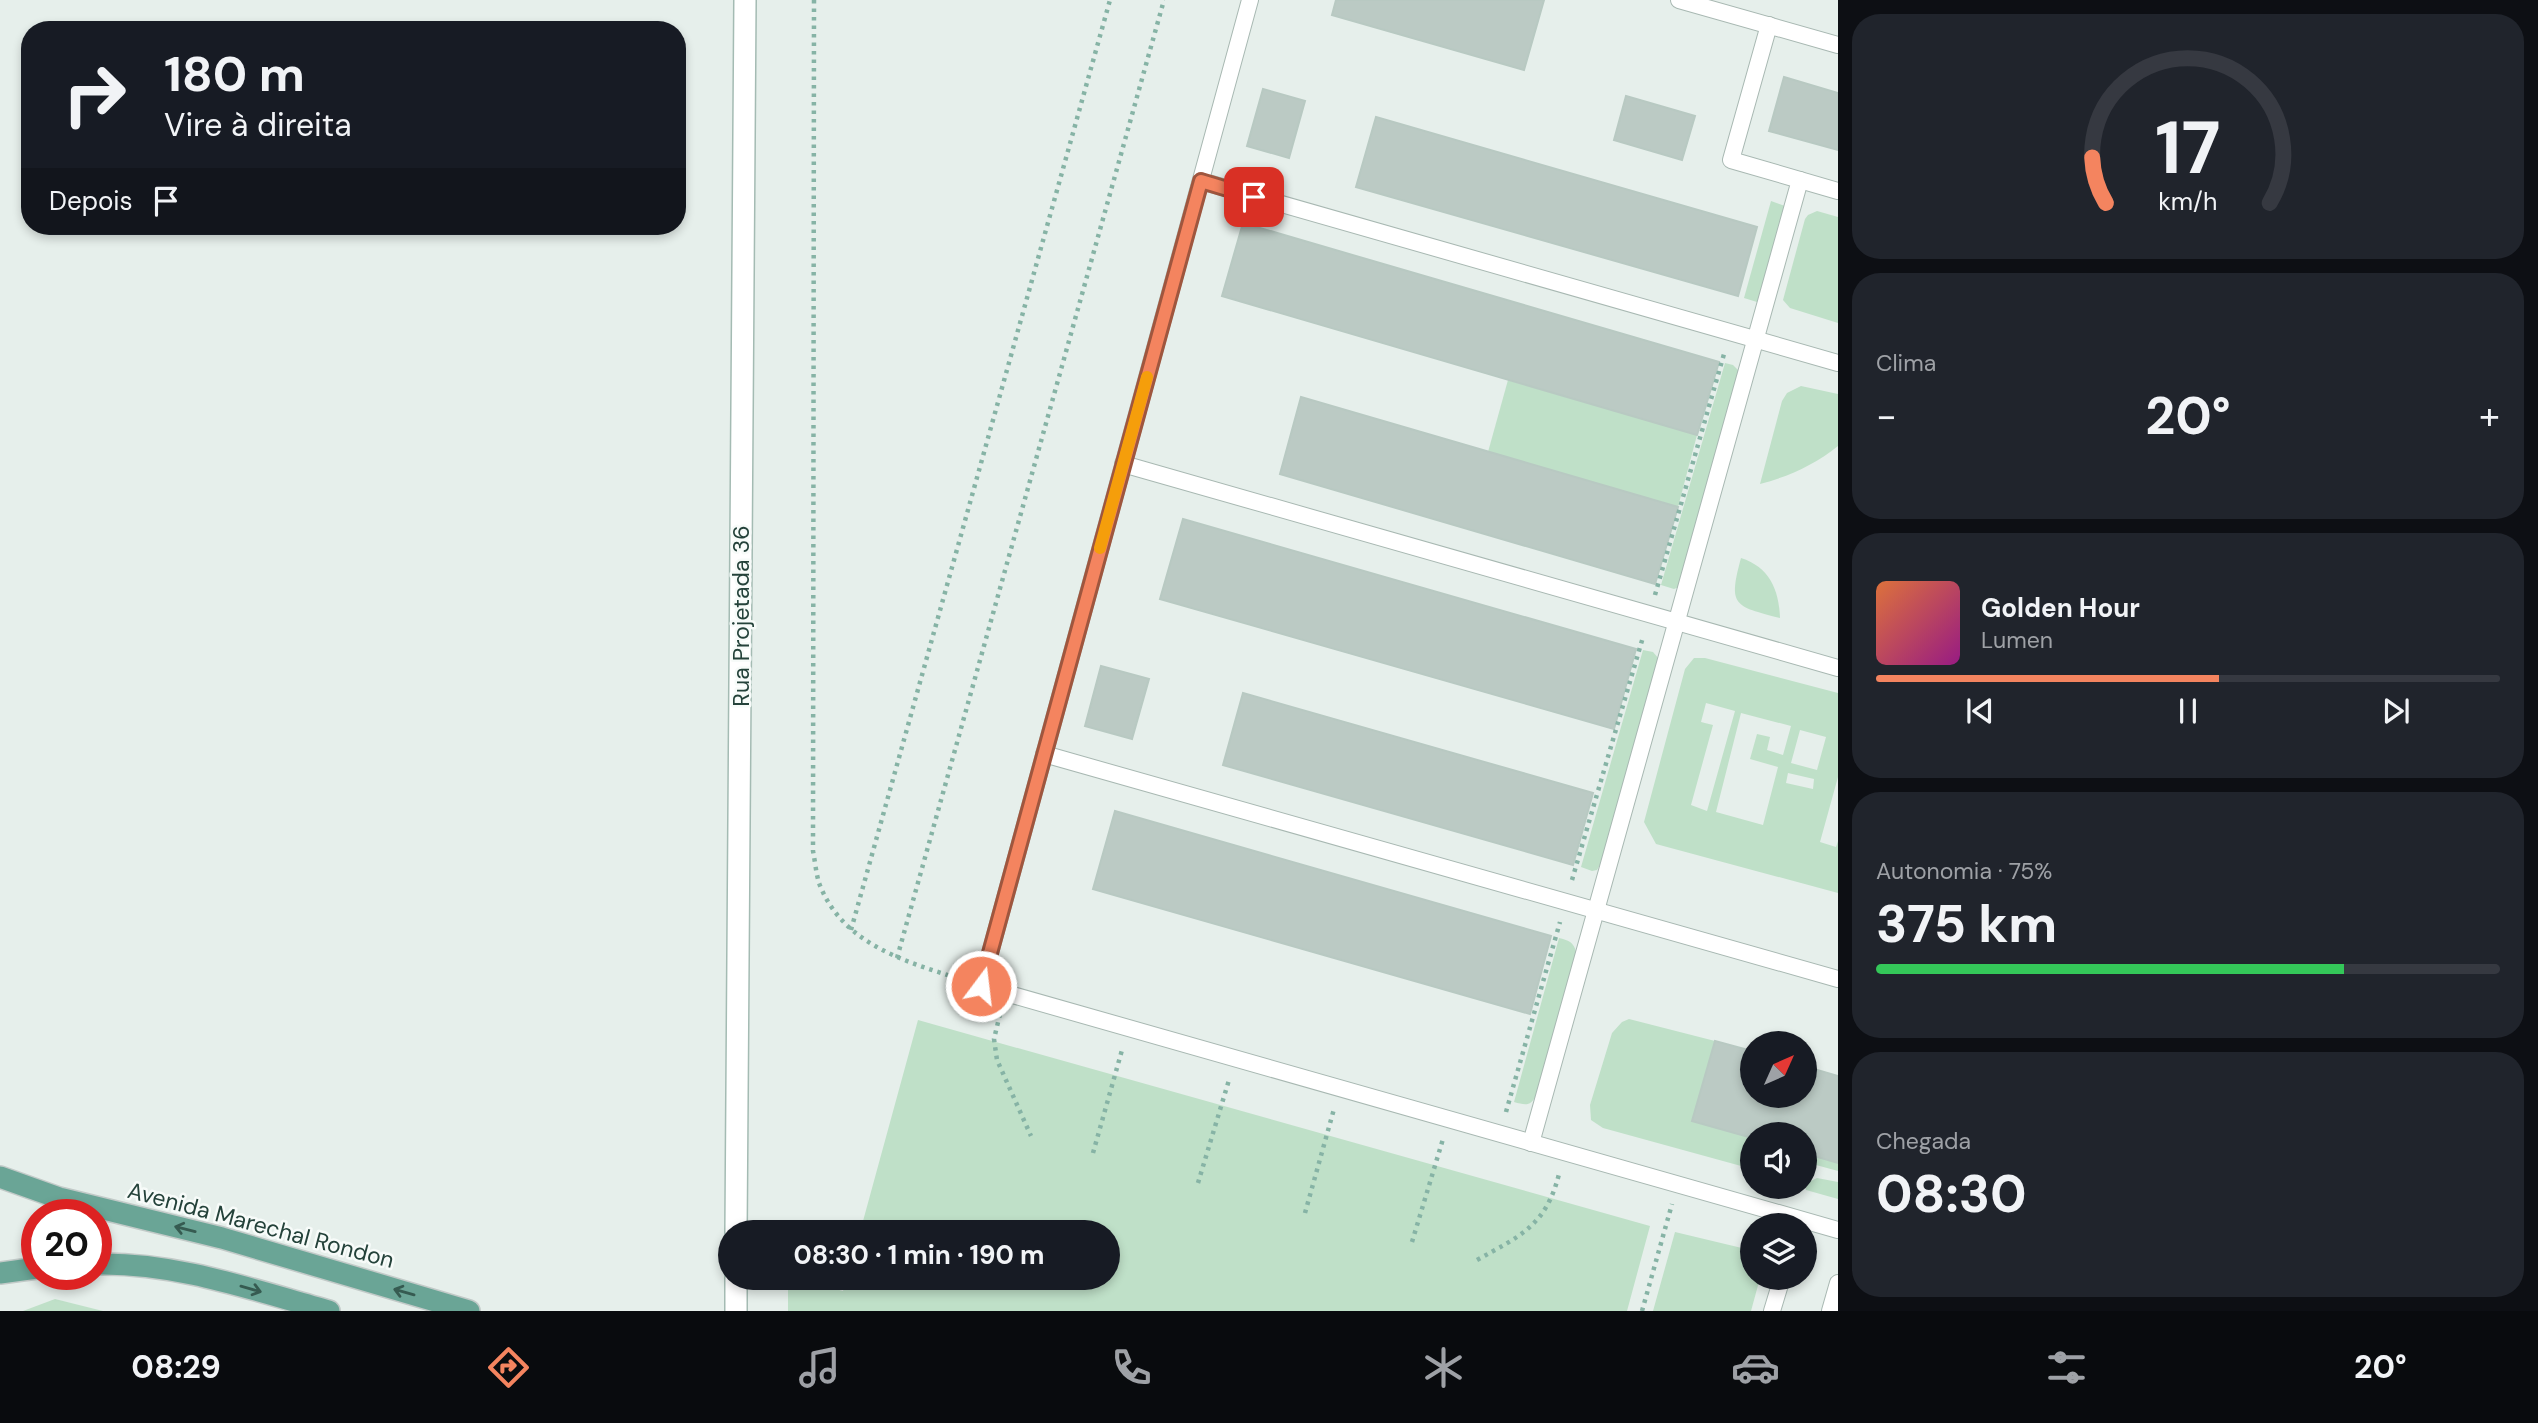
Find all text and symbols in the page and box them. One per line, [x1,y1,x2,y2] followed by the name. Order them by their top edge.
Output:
[164,42,305,106] text: 180 m
[49,49,140,140] icon: right
[2155,101,2221,196] text: 17
[164,104,352,146] text: Vire à direita
[1224,167,1284,227] pin
[1235,178,1273,216] icon: arrive
[147,182,185,220] icon: arrive
[49,184,133,218] text: Depois
[2158,185,2218,218] text: km/h
[1876,348,1936,378] text: Clima
[2145,382,2231,450] text: 20°
[1876,391,1897,441] text: −
[2479,391,2500,441] text: +
[726,525,756,707] street label: Rua Projetada 36
[1981,591,2140,625] text: Golden Hour
[1981,625,2053,655] text: Lumen
[1961,692,1999,730] icon: previous
[2169,692,2207,730] icon: pause
[2377,692,2415,730] icon: next
[1876,856,2052,886] text: Autonomia · 75%
[1876,890,2057,958] text: 375 km
[944,949,1018,1023] position arrow
[1740,1031,1816,1108] north arrow
[1740,1031,1817,1290] map controls
[1740,1122,1817,1199] button: sound
[1876,1126,1971,1156] text: Chegada
[1876,1160,2027,1228] text: 08:30
[124,1175,398,1275] street label: Avenida Marechal Rondon
[21,1199,112,1290] speed limit sign: 20
[1740,1213,1817,1290] button: layers
[174,1222,197,1235] one-way arrow
[794,1238,1044,1272] text: 08:30 · 1 min · 190 m
[240,1284,262,1297] one-way arrow
[393,1284,415,1297] one-way arrow
[484,1343,533,1392] icon: directions
[795,1343,844,1392] icon: music
[1107,1343,1156,1392] icon: phone
[1419,1343,1468,1392] icon: climate
[1731,1343,1780,1392] icon: car
[2042,1343,2091,1392] icon: filters
[131,1346,221,1388] text: 08:29
[2354,1346,2407,1388] text: 20°

